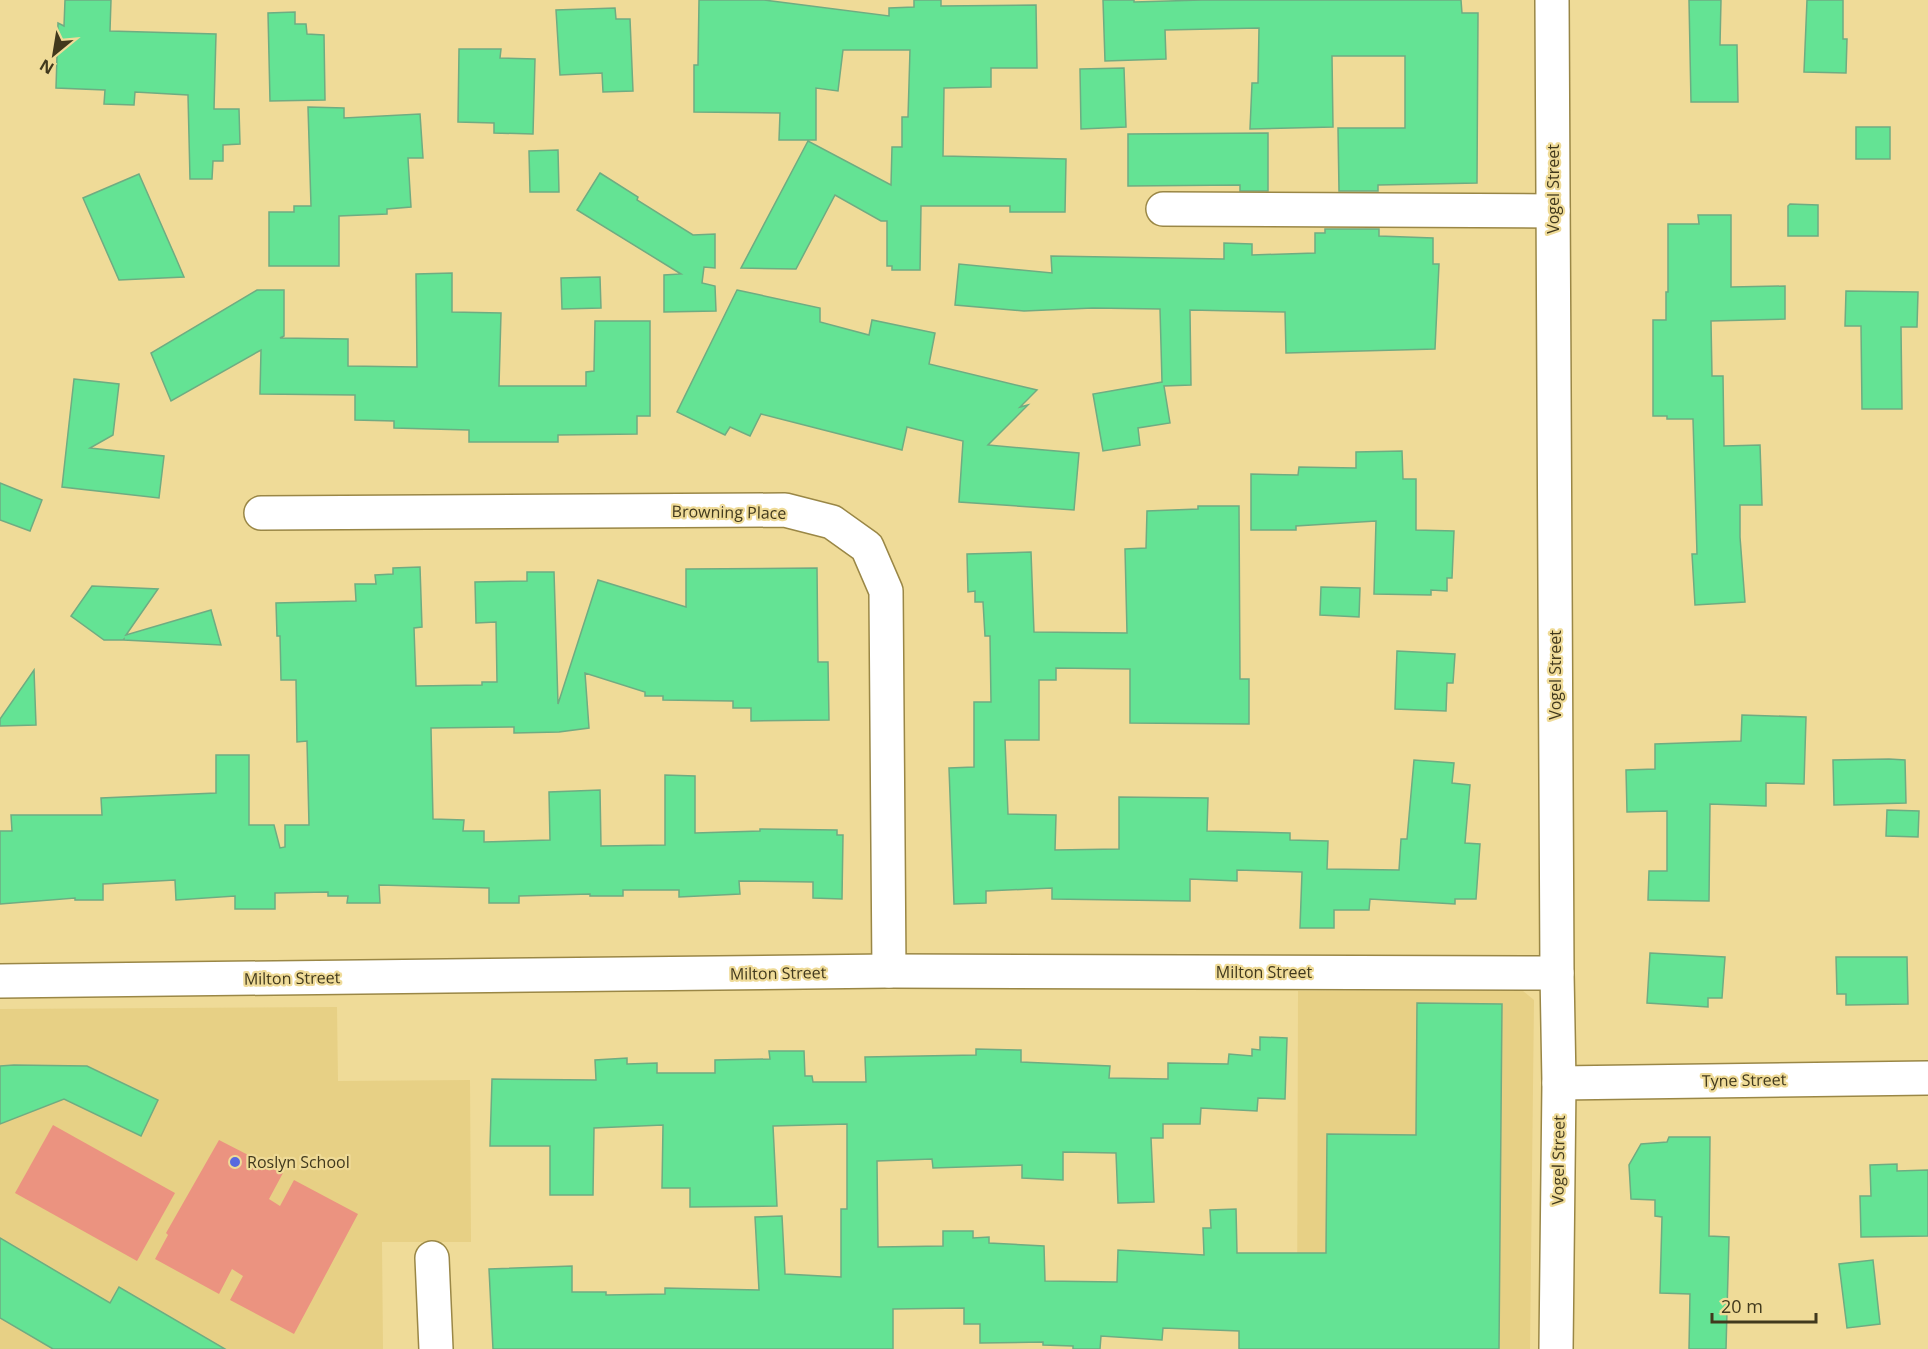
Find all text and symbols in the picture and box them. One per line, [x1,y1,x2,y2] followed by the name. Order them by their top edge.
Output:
[24,24,84,84] north arrow
[35,54,58,80] text: N
[1542,144,1564,234] street label: Vogel Street
[672,500,787,524] street label: Browning Place
[1544,630,1566,720] street label: Vogel Street
[730,961,827,985] street label: Milton Street
[1216,961,1313,983] street label: Milton Street
[244,966,341,990] street label: Milton Street
[1702,1068,1787,1092] street label: Tyne Street
[1546,1115,1570,1205] street label: Vogel Street
[247,1151,350,1173] place label: Roslyn School
[228,1155,242,1169] marker: Roslyn School
[1712,1286,1816,1324] scale bar
[1721,1294,1763,1318] text: 20 m

